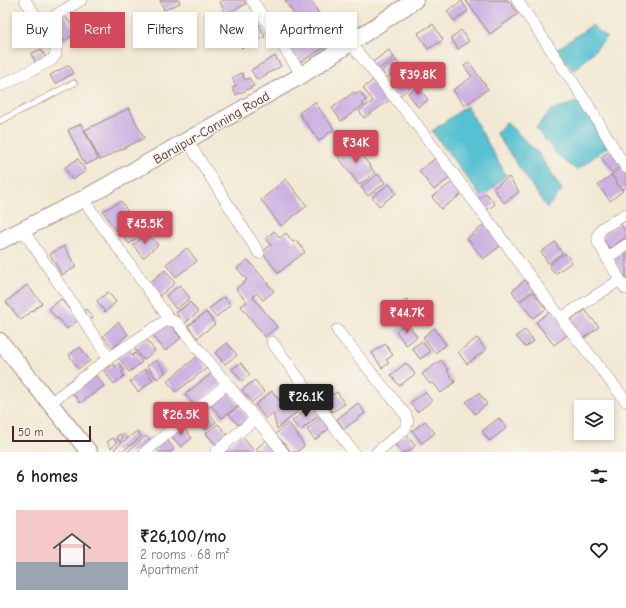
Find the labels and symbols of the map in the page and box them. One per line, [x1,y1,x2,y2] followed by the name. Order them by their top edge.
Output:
[385,62,451,96] pin: ₹39.8K
[151,88,272,167] street label: Baruipur-Canning Road
[332,130,380,164] pin: ₹34K
[112,211,178,245] pin: ₹45.5K
[374,300,440,334] pin: ₹44.7K
[273,384,339,418] pin: ₹26.1K
[148,402,214,436] pin: ₹26.5K
[12,424,91,443] scale bar

